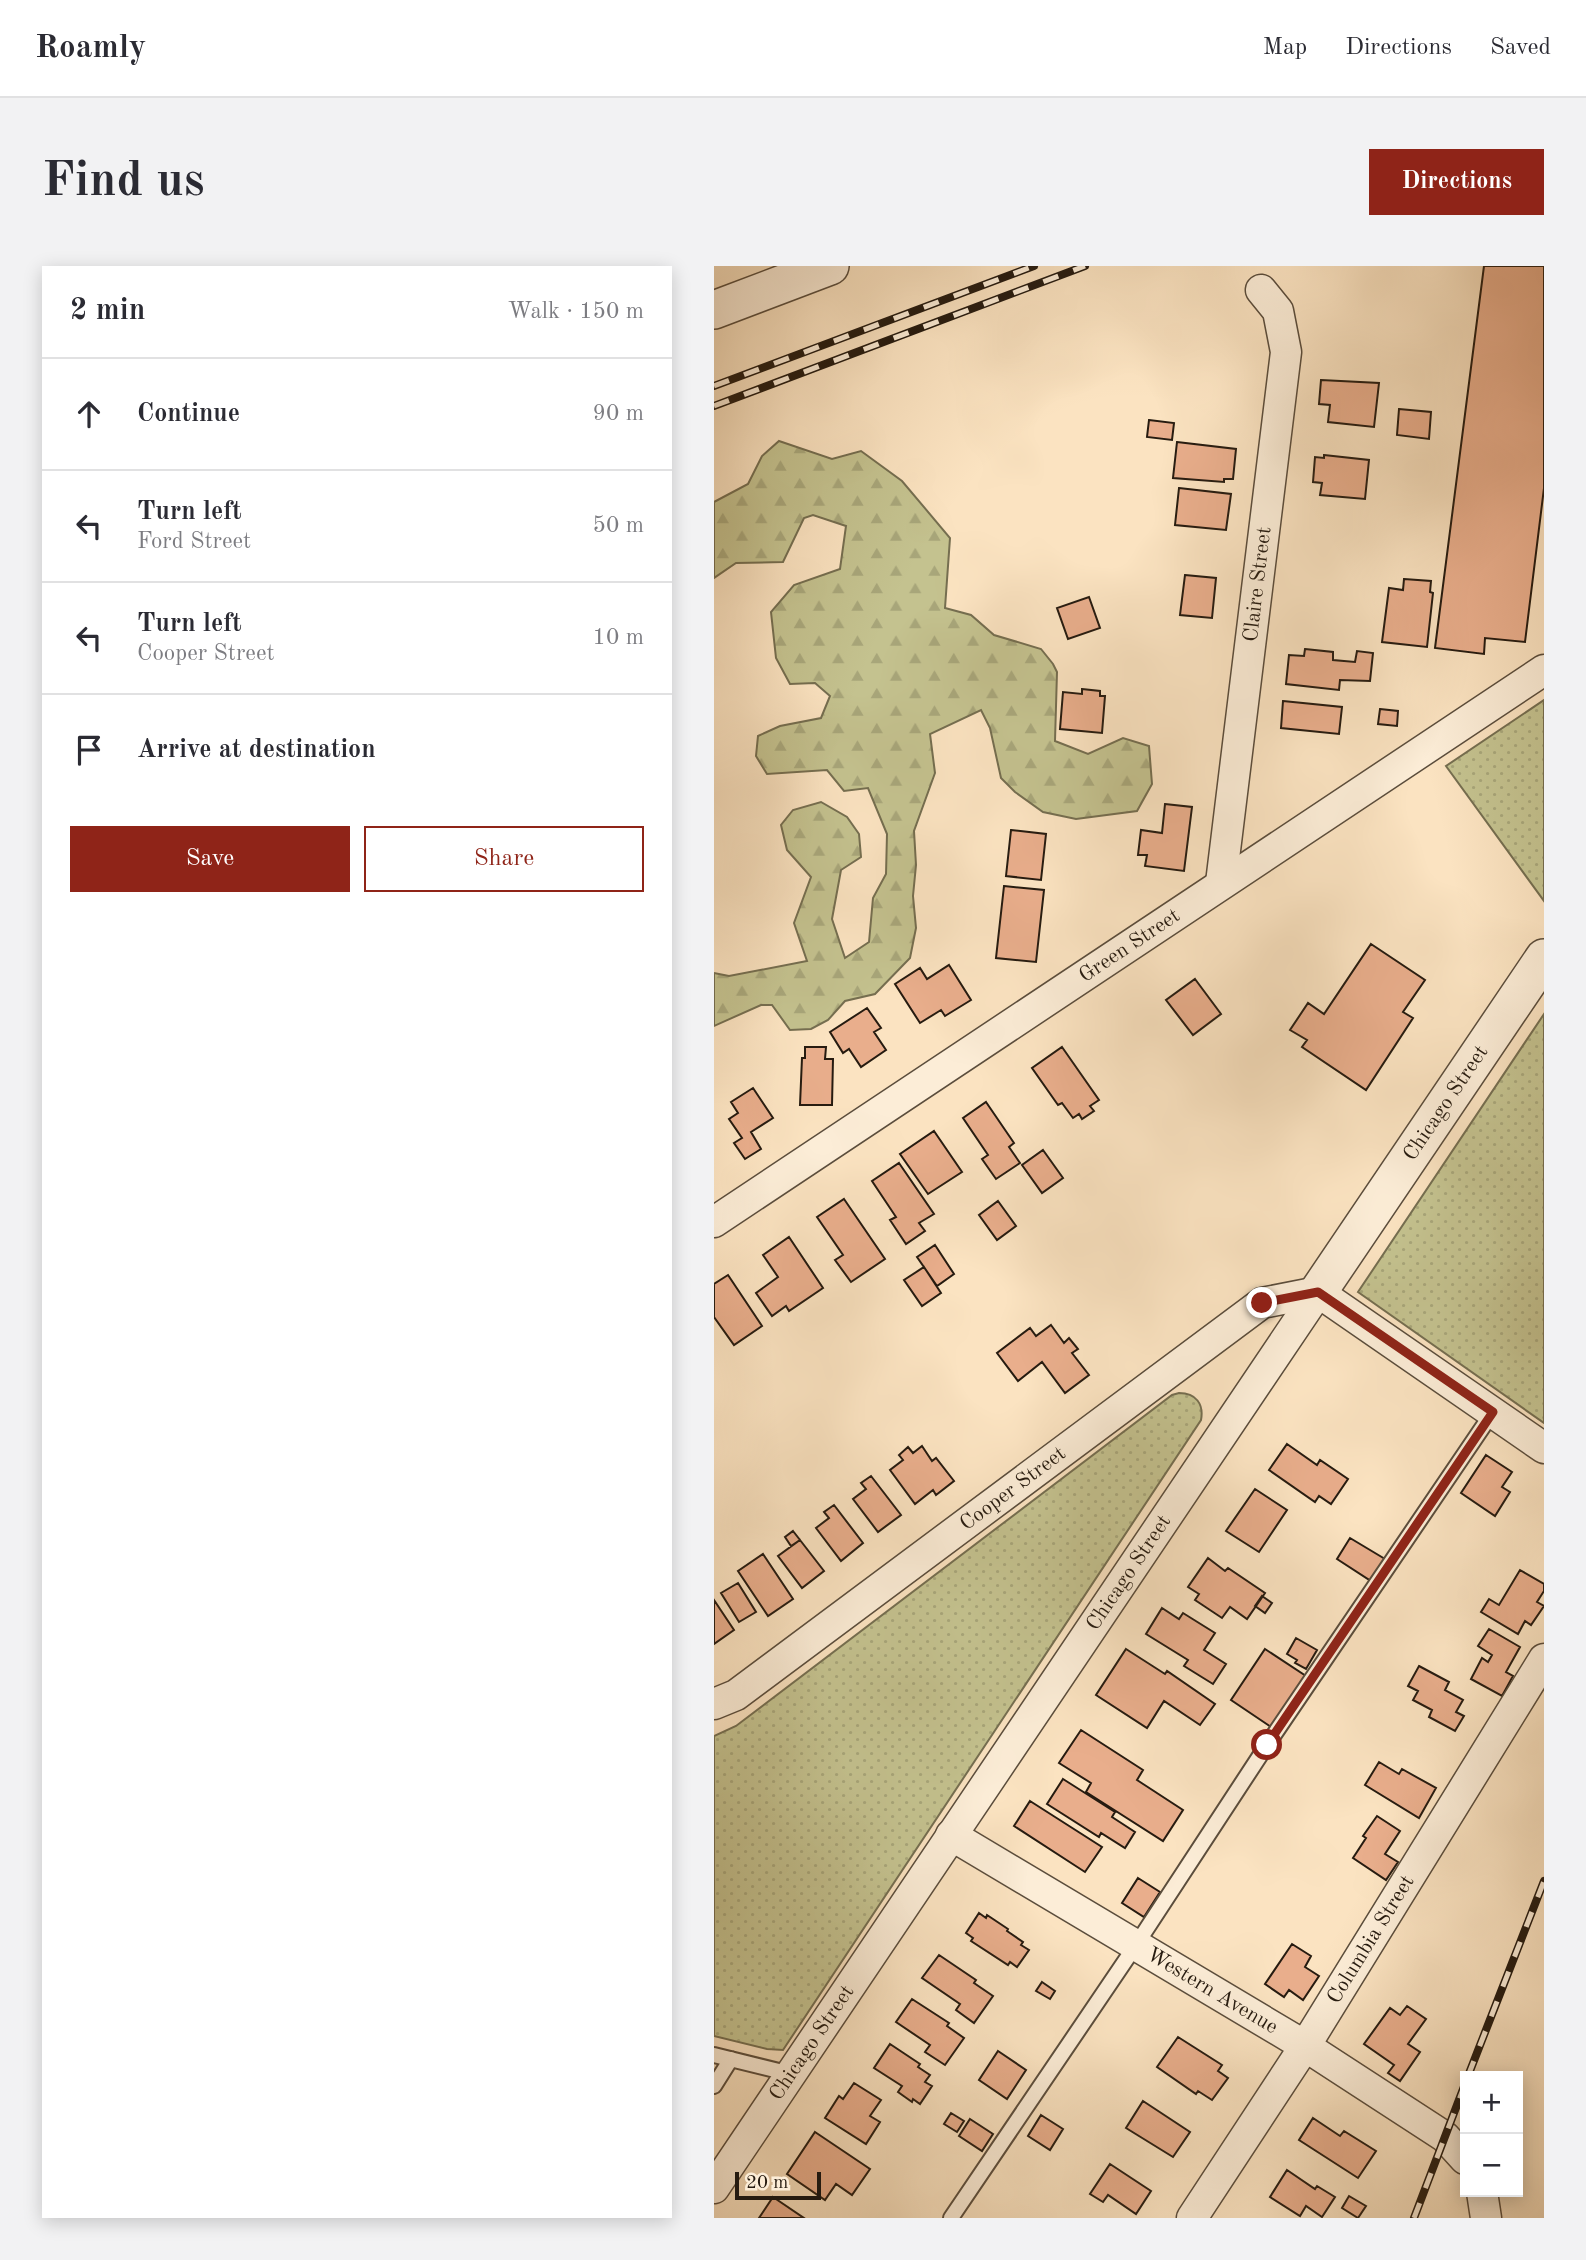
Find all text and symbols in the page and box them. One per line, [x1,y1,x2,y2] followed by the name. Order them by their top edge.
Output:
[35,32,146,65] text: Roamly
[1263,36,1307,60] text: Map
[1345,36,1452,60] text: Directions
[1490,36,1551,60] text: Saved
[1369,149,1544,215] button: Directions
[42,158,205,207] text: Find us
[70,296,145,326] text: 2 min
[508,300,644,323] text: Walk · 150 m
[70,395,108,433] icon: ahead
[137,401,240,427] text: Continue
[593,402,644,425] text: 90 m
[137,499,242,525] text: Turn left
[70,507,108,545] icon: left
[593,514,644,537] text: 50 m
[1240,526,1275,643] street label: Claire Street
[137,530,251,553] text: Ford Street
[137,611,242,637] text: Turn left
[70,619,108,657] icon: left
[593,626,644,649] text: 10 m
[137,642,275,665] text: Cooper Street
[70,731,108,769] icon: arrive
[137,737,376,763] text: Arrive at destination
[70,826,350,892] button: Save
[364,826,644,892] button: Share
[1075,905,1184,987] street label: Green Street
[1400,1042,1492,1165] street label: Chicago Street
[1246,1287,1277,1318] route end
[956,1443,1069,1535] street label: Cooper Street
[1083,1511,1175,1634] street label: Chicago Street
[1251,1729,1282,1760] route start
[1323,1872,1418,2007] street label: Columbia Street
[1143,1944,1281,2038] street label: Western Avenue
[766,1981,858,2104] street label: Chicago Street
[1460,2071,1523,2197] map controls
[1460,2071,1523,2134] button: +
[1460,2134,1523,2197] button: −
[735,2169,821,2201] scale bar
[746,2174,788,2193] text: 20 m

